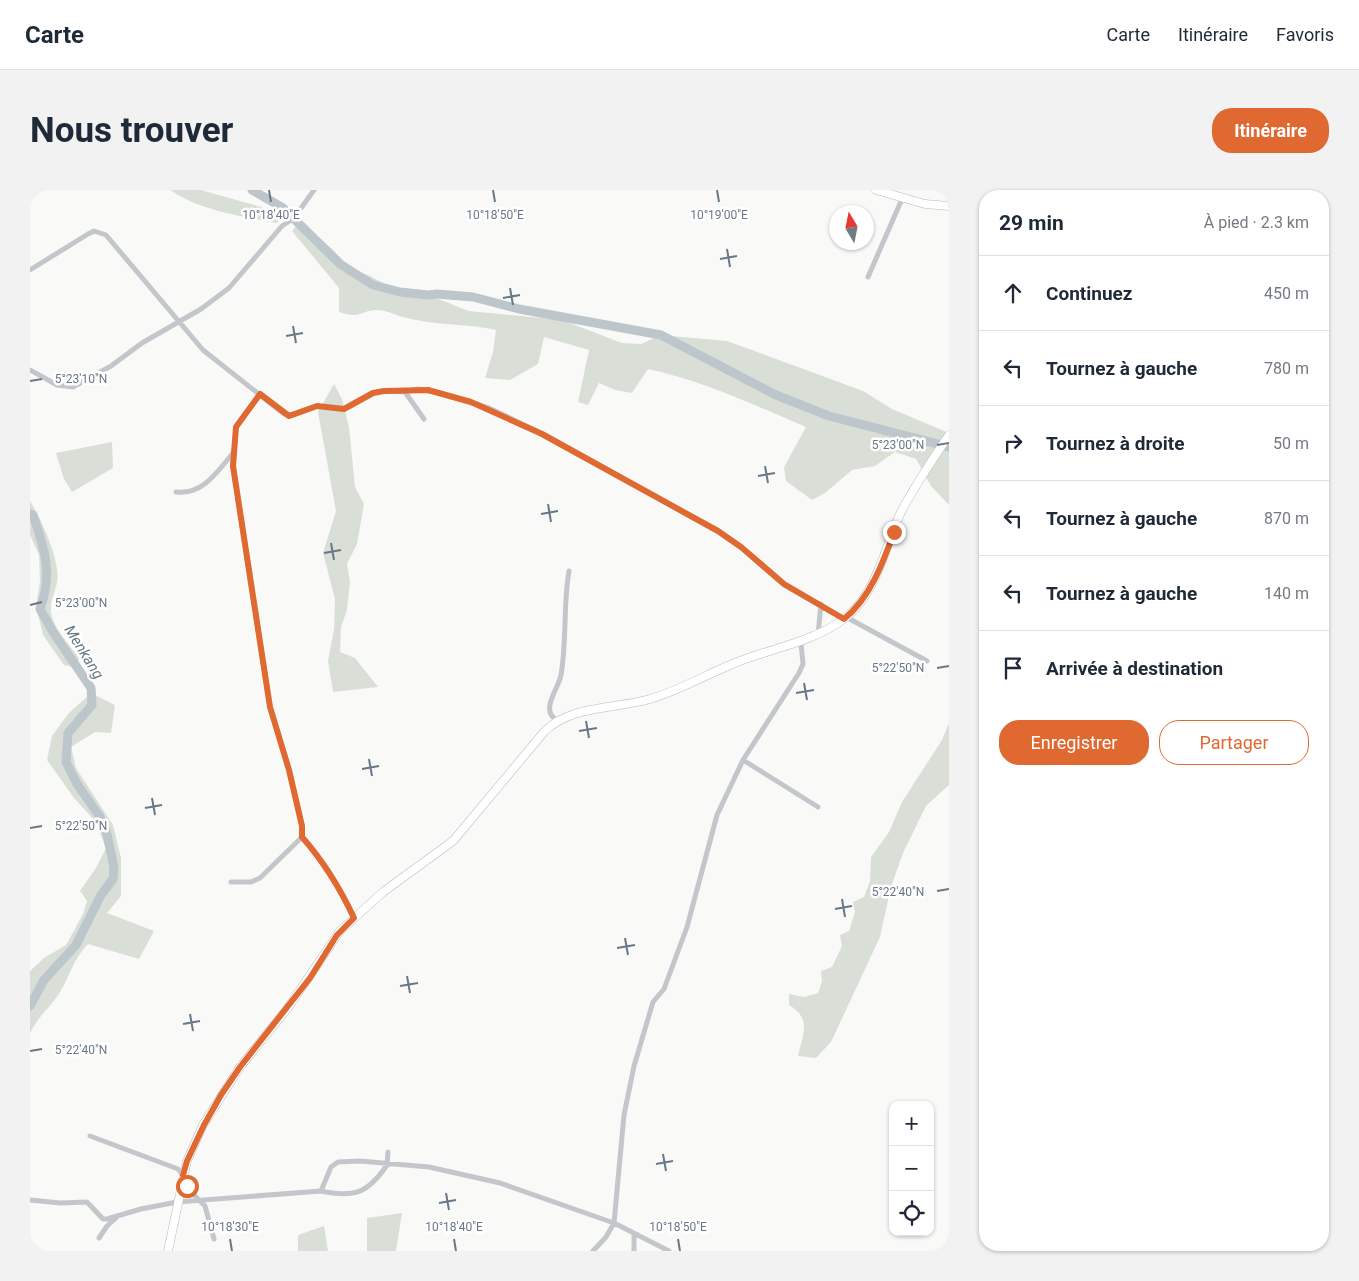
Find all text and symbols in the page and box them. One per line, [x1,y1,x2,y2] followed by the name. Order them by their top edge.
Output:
[25,21,84,49] text: Carte
[1107,24,1150,45] text: Carte
[1178,24,1248,45] text: Itinéraire
[1276,24,1334,45] text: Favoris
[1212,108,1329,153] button: Itinéraire
[30,110,233,151] text: Nous trouver
[829,205,874,250] north arrow
[242,208,300,222] text: 10°18'40"E
[466,208,524,222] text: 10°18'50"E
[690,208,748,222] text: 10°19'00"E
[999,211,1064,235] text: 29 min
[1204,213,1309,232] text: À pied · 2.3 km
[999,279,1027,307] icon: ahead
[1046,282,1132,305] text: Continuez
[1264,284,1309,303] text: 450 m
[999,354,1027,382] icon: left
[1046,357,1197,380] text: Tournez à gauche
[1264,359,1309,378] text: 780 m
[55,372,107,386] text: 5°23'10"N
[999,429,1027,457] icon: right
[1046,432,1185,455] text: Tournez à droite
[1273,434,1309,453] text: 50 m
[872,438,924,452] text: 5°23'00"N
[999,504,1027,532] icon: left
[1046,507,1197,530] text: Tournez à gauche
[1264,509,1309,528] text: 870 m
[883,521,906,544] route end
[999,579,1027,607] icon: left
[1046,582,1197,605] text: Tournez à gauche
[1264,584,1309,603] text: 140 m
[55,596,107,610] text: 5°23'00"N
[60,622,108,682] water label: Menkang
[999,654,1027,682] icon: arrive
[1046,657,1223,680] text: Arrivée à destination
[872,661,924,675] text: 5°22'50"N
[999,720,1149,765] button: Enregistrer
[1159,720,1309,765] button: Partager
[55,819,107,833] text: 5°22'50"N
[872,885,924,899] text: 5°22'40"N
[55,1043,107,1057] text: 5°22'40"N
[889,1101,934,1236] map controls
[889,1101,934,1146] button: +
[889,1146,934,1191] button: −
[176,1175,199,1198] route start
[889,1191,934,1236] button: locate
[201,1220,259,1234] text: 10°18'30"E
[425,1220,483,1234] text: 10°18'40"E
[649,1220,707,1234] text: 10°18'50"E

